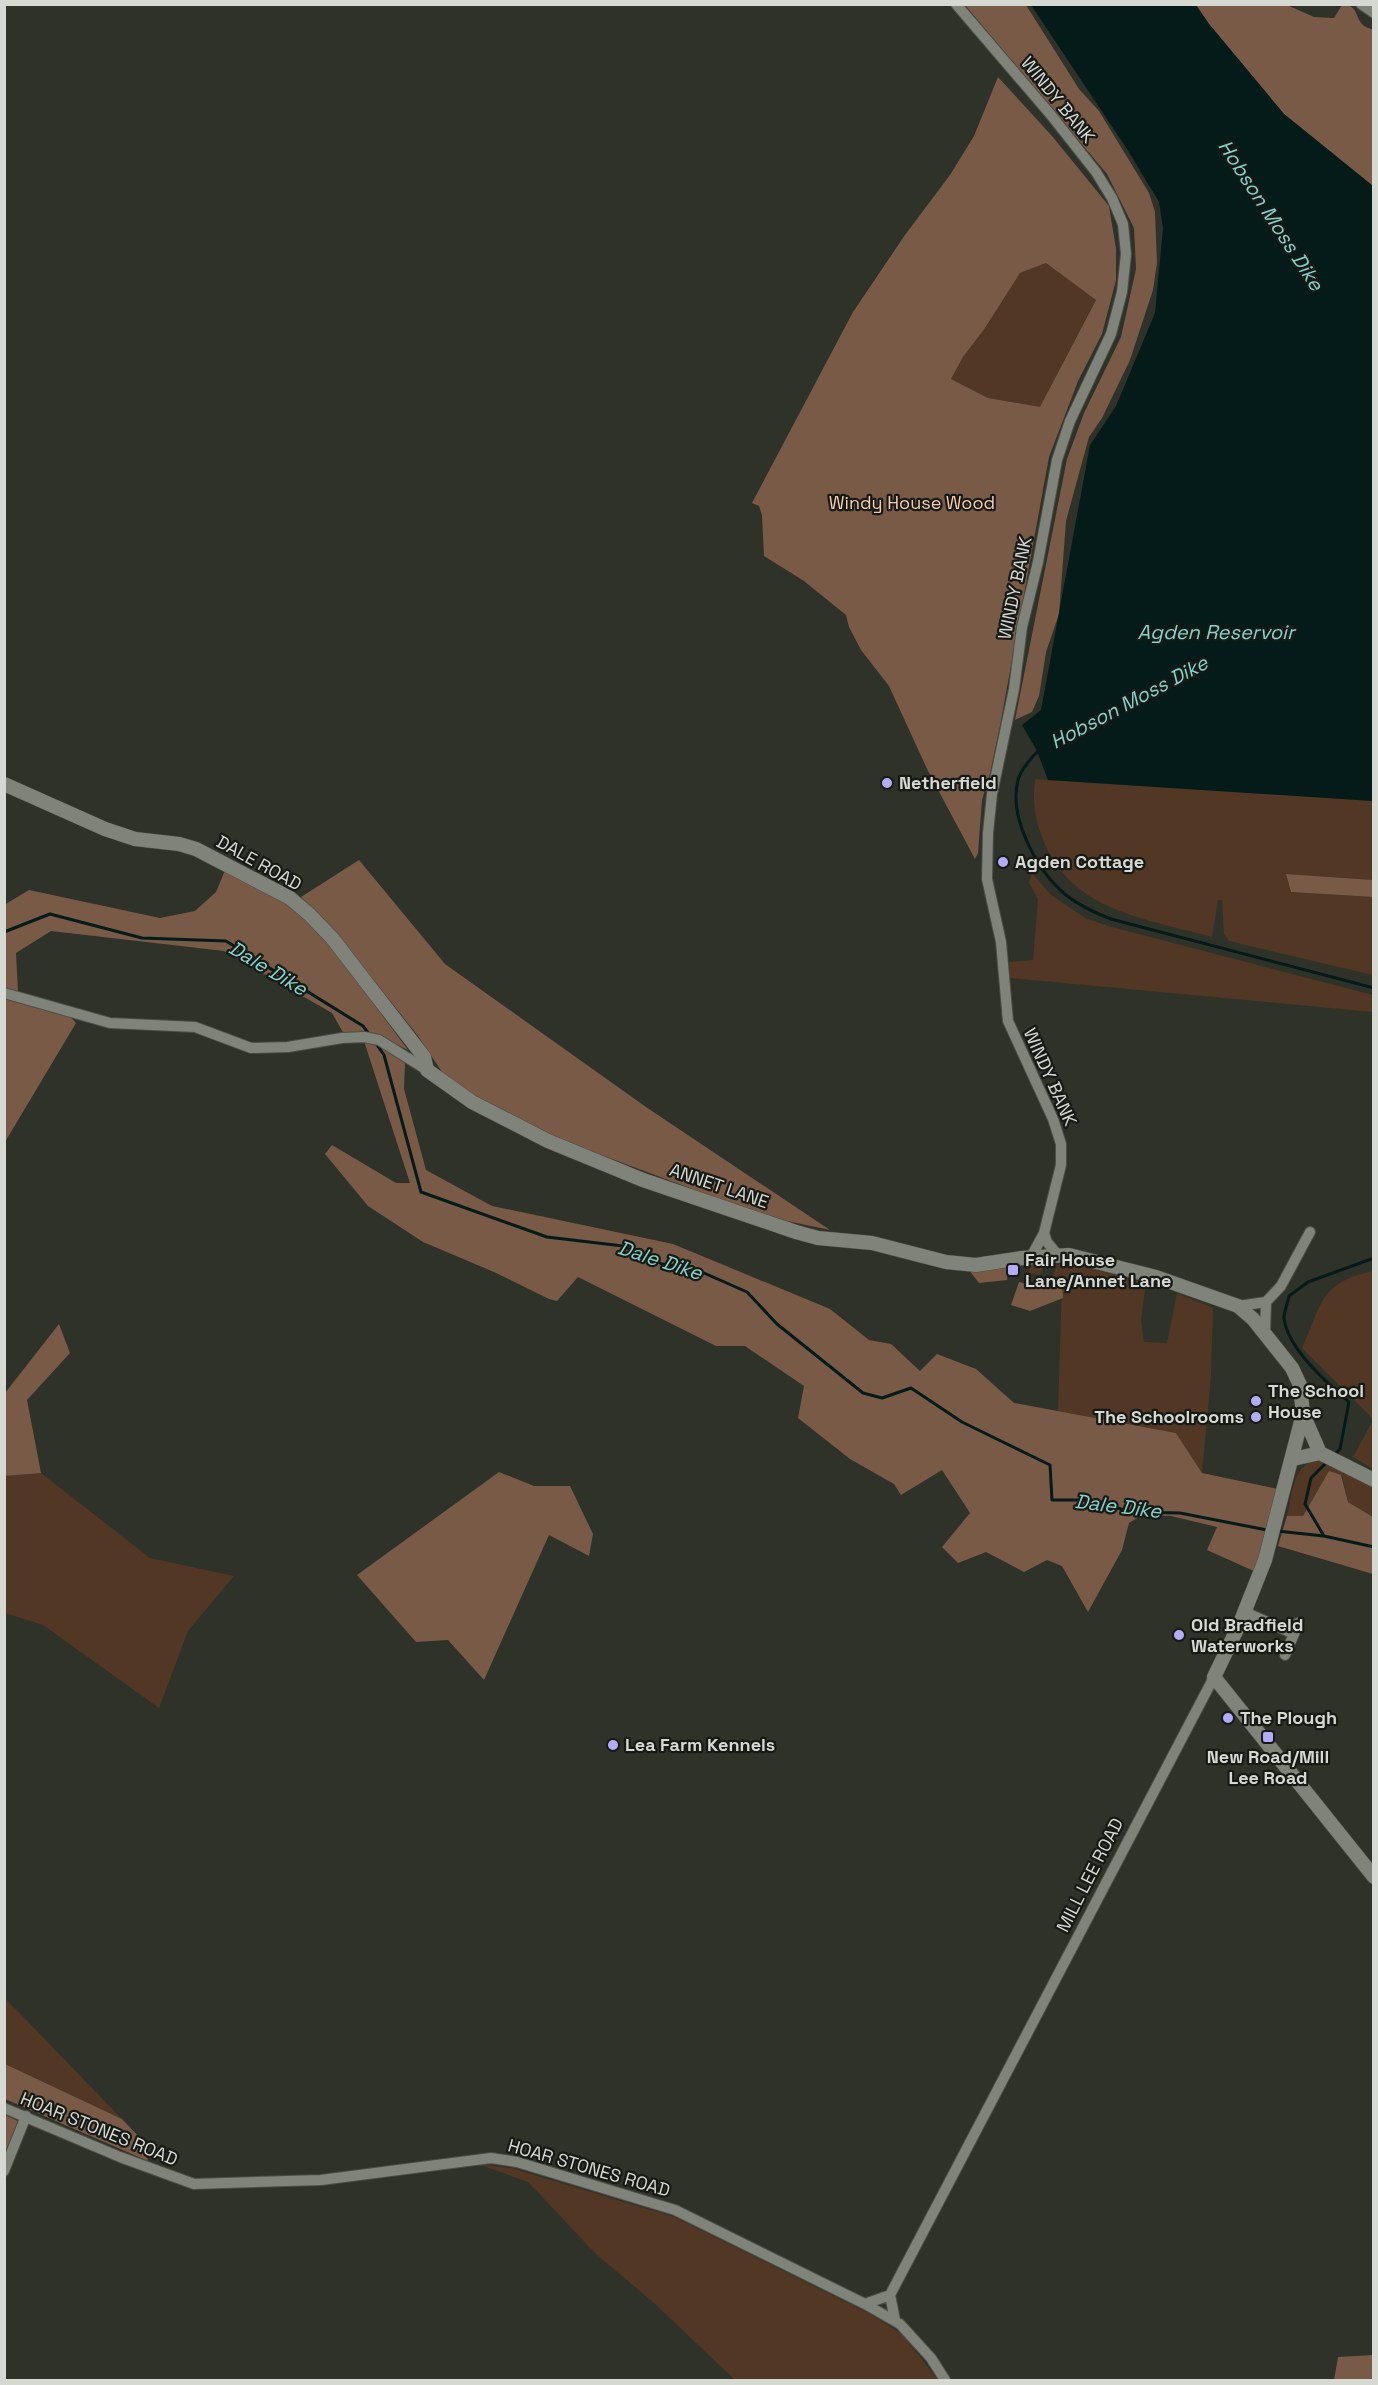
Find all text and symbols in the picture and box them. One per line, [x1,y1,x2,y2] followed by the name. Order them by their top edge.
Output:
[1016,52,1100,148] street label: WINDY BANK
[1213,135,1330,296] water label: Hobson Moss Dike
[829,491,995,514] park label: Windy House Wood
[992,534,1037,642] street label: WINDY BANK
[1137,619,1297,645] water label: Agden Reservoir
[1046,649,1213,755] water label: Hobson Moss Dike
[899,771,997,794] place label: Netherfield
[880,776,894,790] marker: Netherfield
[212,830,306,895] street label: DALE ROAD
[1015,850,1144,873] place label: Agden Cottage
[996,855,1010,869] marker: Agden Cottage
[224,934,313,1002] water label: Dale Dike
[1019,1024,1082,1129] street label: WINDY BANK
[667,1158,772,1213] street label: ANNET LANE
[615,1234,706,1286] water label: Dale Dike
[1025,1248,1171,1292] place label: Fair House Lane/Annet Lane
[1006,1263,1020,1277] marker: Fair House Lane/Annet Lane
[1268,1379,1364,1423] place label: The School House
[1249,1394,1263,1408] marker: The School House
[1094,1405,1244,1428] place label: The Schoolrooms
[1249,1410,1263,1424] marker: The Schoolrooms
[1073,1488,1164,1524] water label: Dale Dike
[1191,1613,1303,1657] place label: Old Bradfield Waterworks
[1172,1628,1186,1642] marker: Old Bradfield Waterworks
[1240,1706,1337,1729] place label: The Plough
[1221,1711,1235,1725] marker: The Plough
[1261,1730,1275,1744] marker: New Road/Mill Lee Road
[625,1733,775,1756] place label: Lea Farm Kennels
[606,1738,620,1752] marker: Lea Farm Kennels
[1207,1745,1329,1789] place label: New Road/Mill Lee Road
[1051,1814,1128,1936] street label: MILL LEE ROAD
[17,2086,181,2171] street label: HOAR STONES ROAD
[505,2133,673,2202] street label: HOAR STONES ROAD

